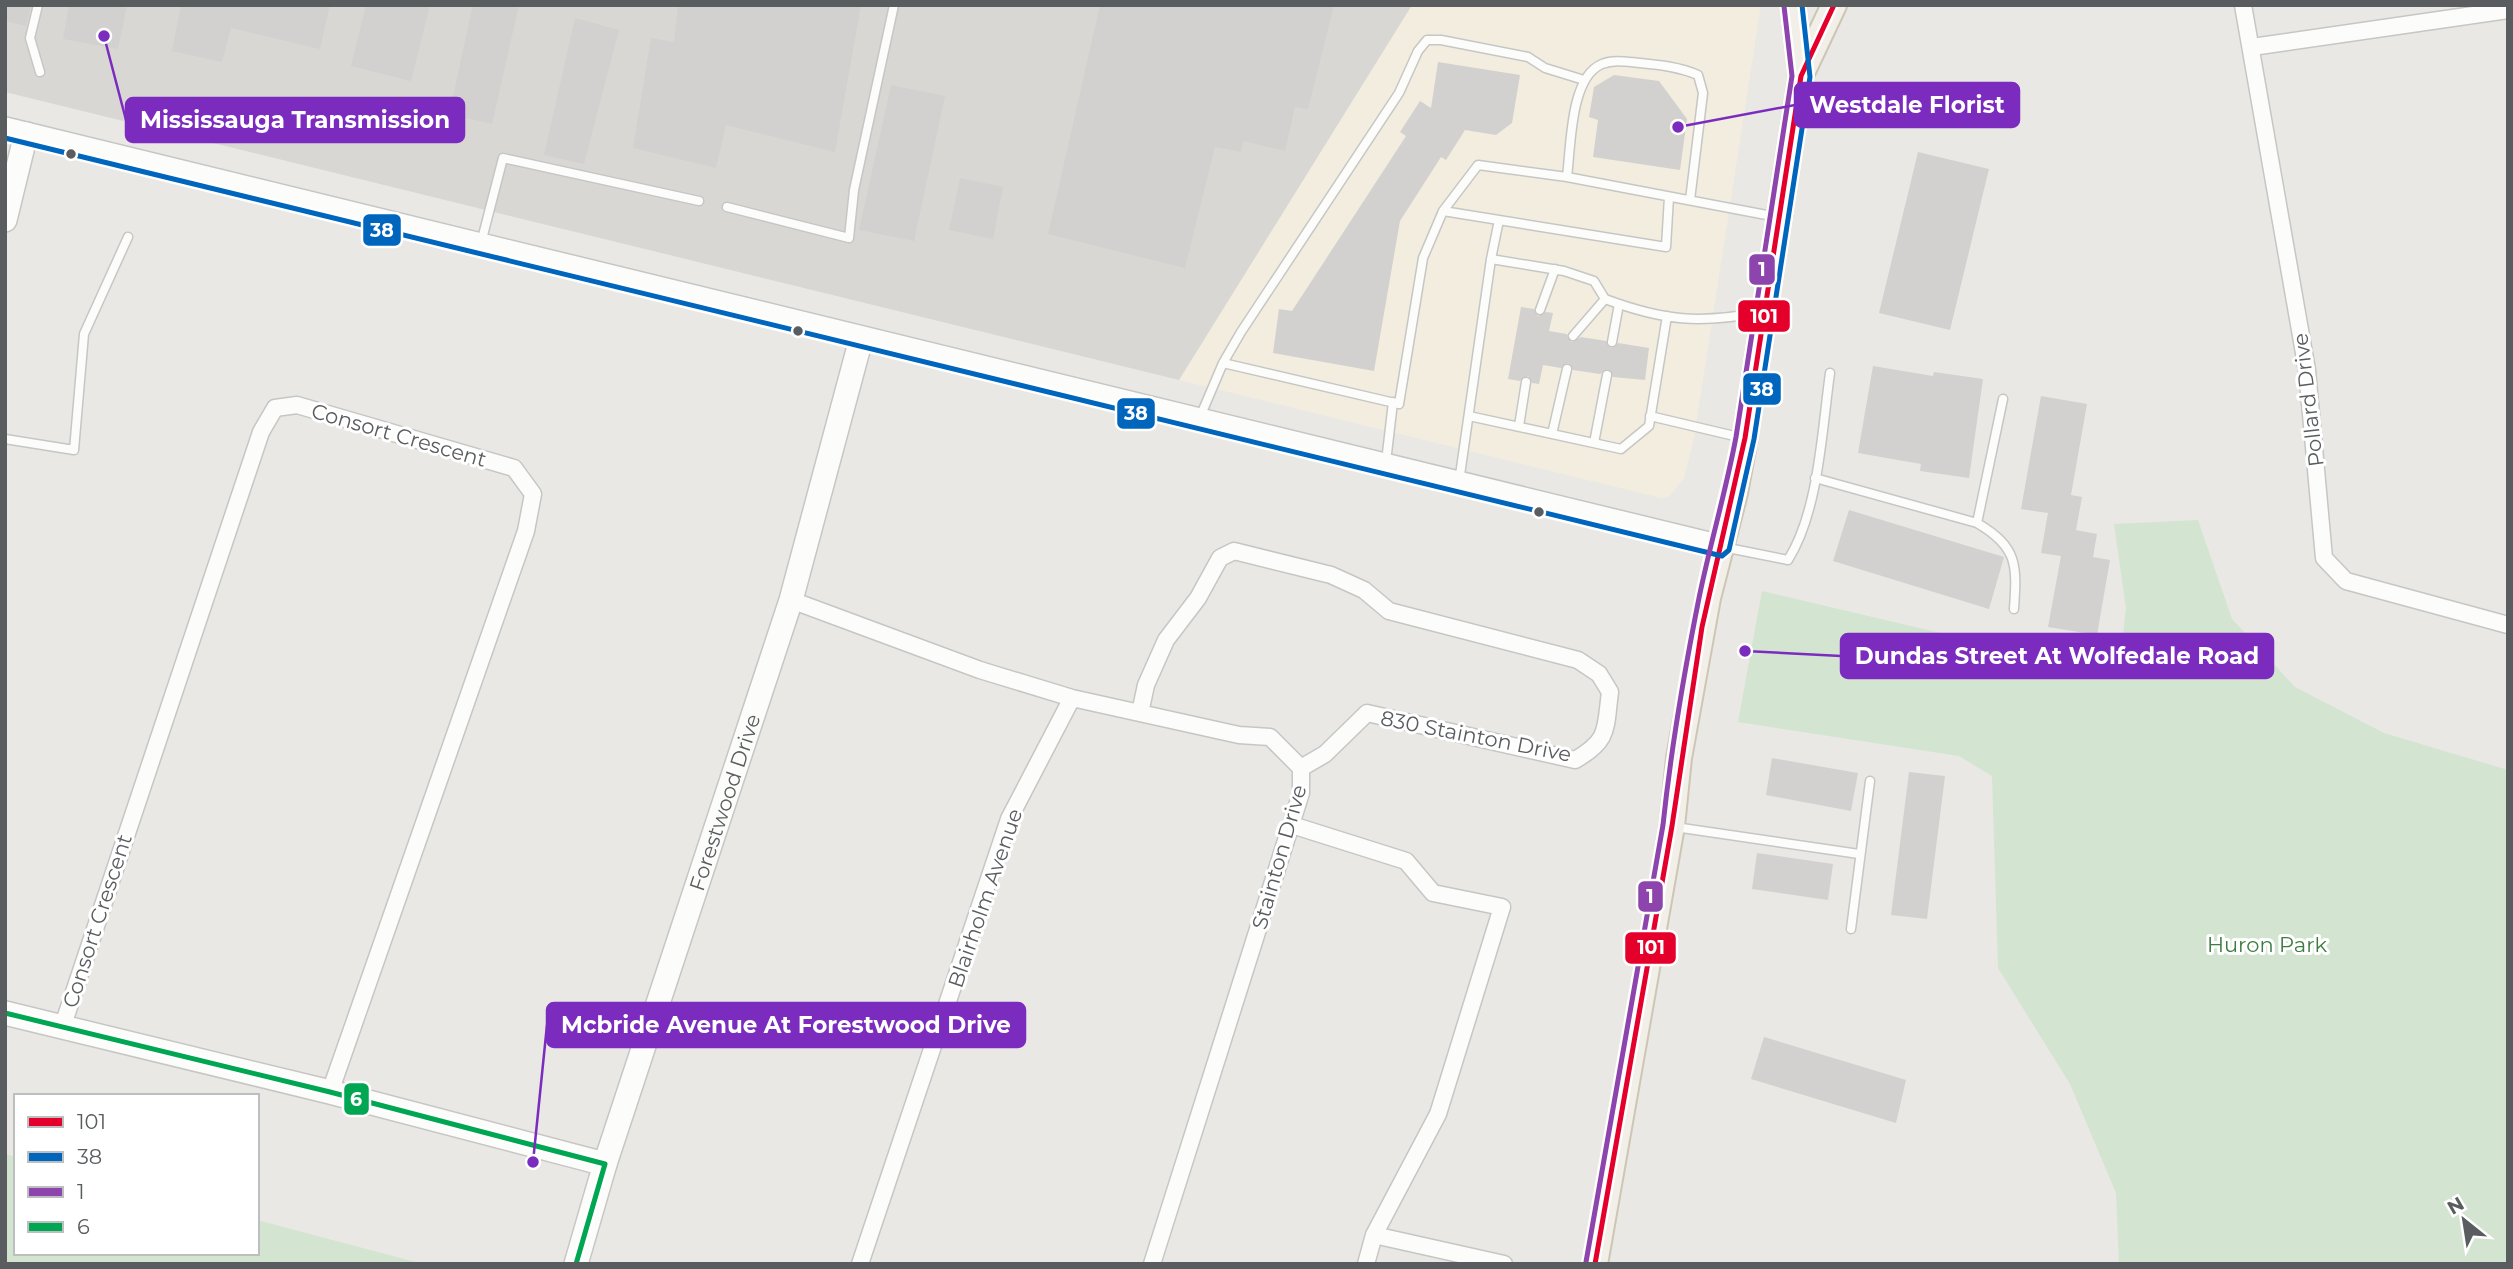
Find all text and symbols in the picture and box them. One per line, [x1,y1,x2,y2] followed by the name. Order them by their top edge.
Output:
[1795,83,2019,127] callout: Westdale Florist
[1809,91,2005,119] text: Westdale Florist
[126,98,464,142] callout: Mississauga Transmission
[140,106,450,134] text: Mississauga Transmission
[64,147,78,161] unlabelled marker
[362,213,402,247] line badge: 38
[369,219,394,242] text: 38
[1748,253,1776,286] line badge: 1
[1758,258,1766,281] text: 1
[1737,299,1791,333] line badge: 101
[1750,305,1778,328] text: 101
[791,324,805,338] unlabelled marker
[2287,332,2329,468] street label: Pollard Drive
[1742,372,1782,406] line badge: 38
[1749,378,1774,401] text: 38
[1116,397,1156,430] line badge: 38
[309,398,489,472] street label: Consort Crescent
[1123,402,1148,425] text: 38
[1532,505,1546,519] unlabelled marker
[1841,634,2273,678] callout: Dundas Street At Wolfedale Road
[1855,642,2259,670] text: Dundas Street At Wolfedale Road
[1378,705,1574,767] street label: 830 Stainton Drive
[683,711,765,894] street label: Forestwood Drive
[1246,782,1312,932] street label: Stainton Drive
[943,805,1027,991] street label: Blairholm Avenue
[57,831,137,1011] street label: Consort Crescent
[1637,880,1664,913] line badge: 1
[1646,885,1654,908] text: 1
[1624,931,1677,965] line badge: 101
[2207,932,2328,957] park label: Huron Park
[1637,936,1665,959] text: 101
[547,1003,1025,1047] callout: Mcbride Avenue At Forestwood Drive
[561,1011,1011,1039] text: Mcbride Avenue At Forestwood Drive
[343,1082,370,1116] line badge: 6
[350,1088,362,1111] text: 6
[14,1094,259,1255] legend
[77,1109,106,1134] text: 101
[77,1144,102,1169] text: 38
[77,1179,85,1204] text: 1
[2429,1185,2499,1255] north arrow
[2443,1192,2468,1220] text: N
[77,1214,90,1239] text: 6

